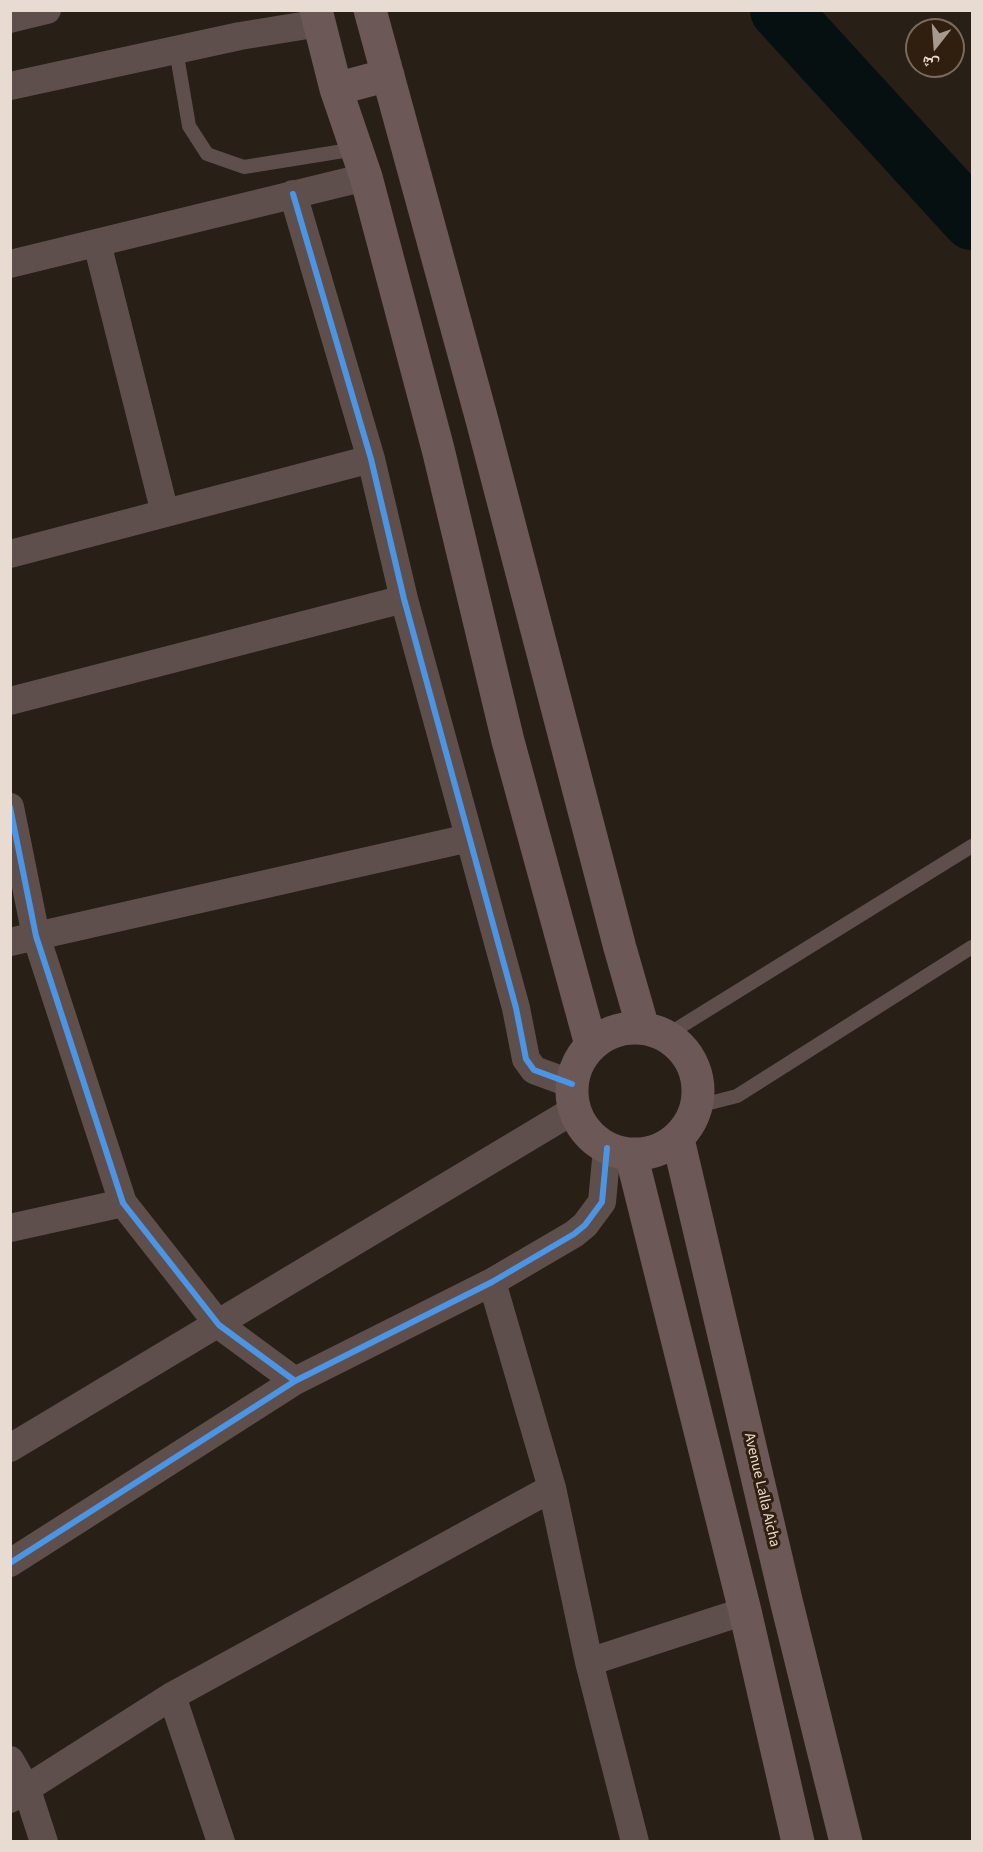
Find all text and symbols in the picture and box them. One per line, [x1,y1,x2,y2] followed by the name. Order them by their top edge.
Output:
[905,18,965,78] north arrow
[919,50,942,76] text: ش
[739,1431,783,1549] street label: Avenue Lalla Aicha

